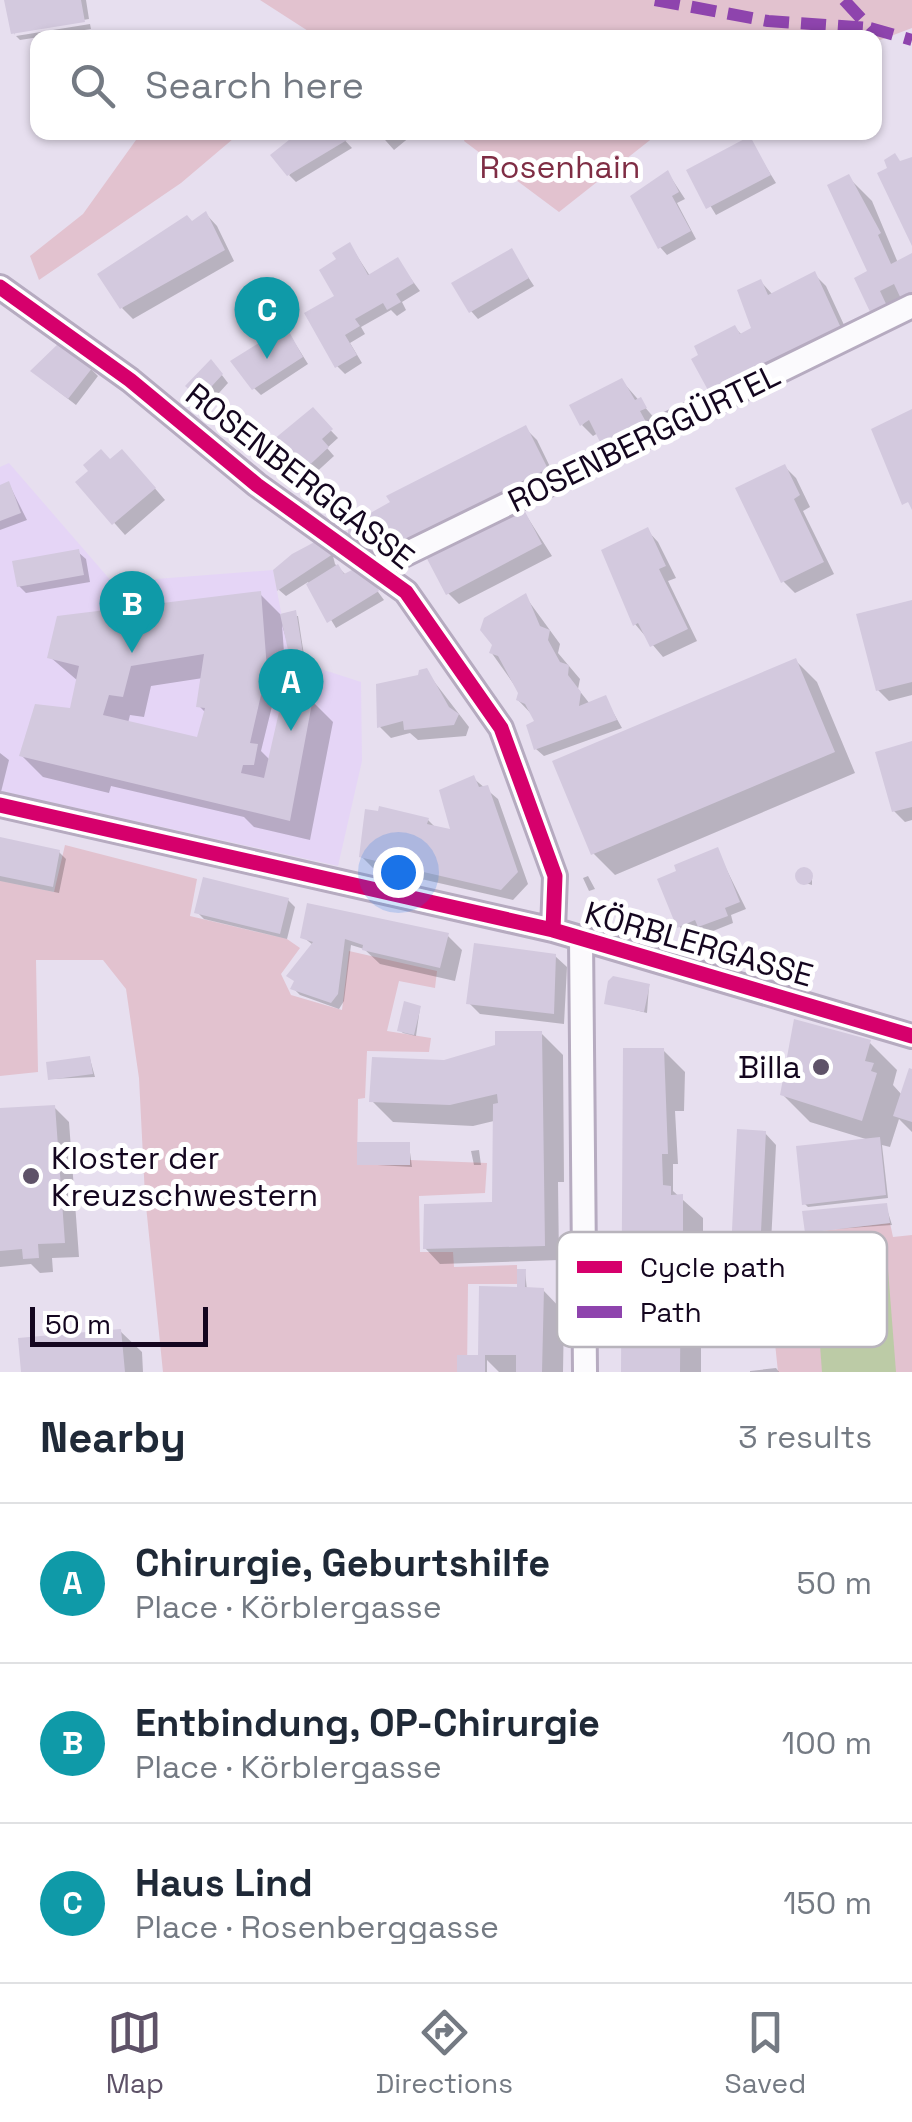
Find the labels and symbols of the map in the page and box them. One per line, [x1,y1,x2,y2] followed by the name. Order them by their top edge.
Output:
[480,147,640,187] park label: Rosenhain
[234,276,300,359] pin: C
[502,355,786,521] street label: ROSENBERGGÜRTEL
[178,374,422,578] street label: ROSENBERGGASSE
[100,570,164,653] pin: B
[258,648,324,731] pin: A
[373,847,424,898] your location
[580,892,818,996] street label: KÖRBLERGASSE
[738,1047,801,1087] place label: Billa
[810,1056,832,1078] marker: Billa
[51,1138,318,1215] place label: Kloster der Kreuzschwestern
[20,1165,42,1187] marker: Kloster der Kreuzschwestern
[557,1232,887,1347] legend
[640,1249,786,1285] text: Cycle path
[640,1294,702,1330] text: Path
[30,1302,208,1346] scale bar

